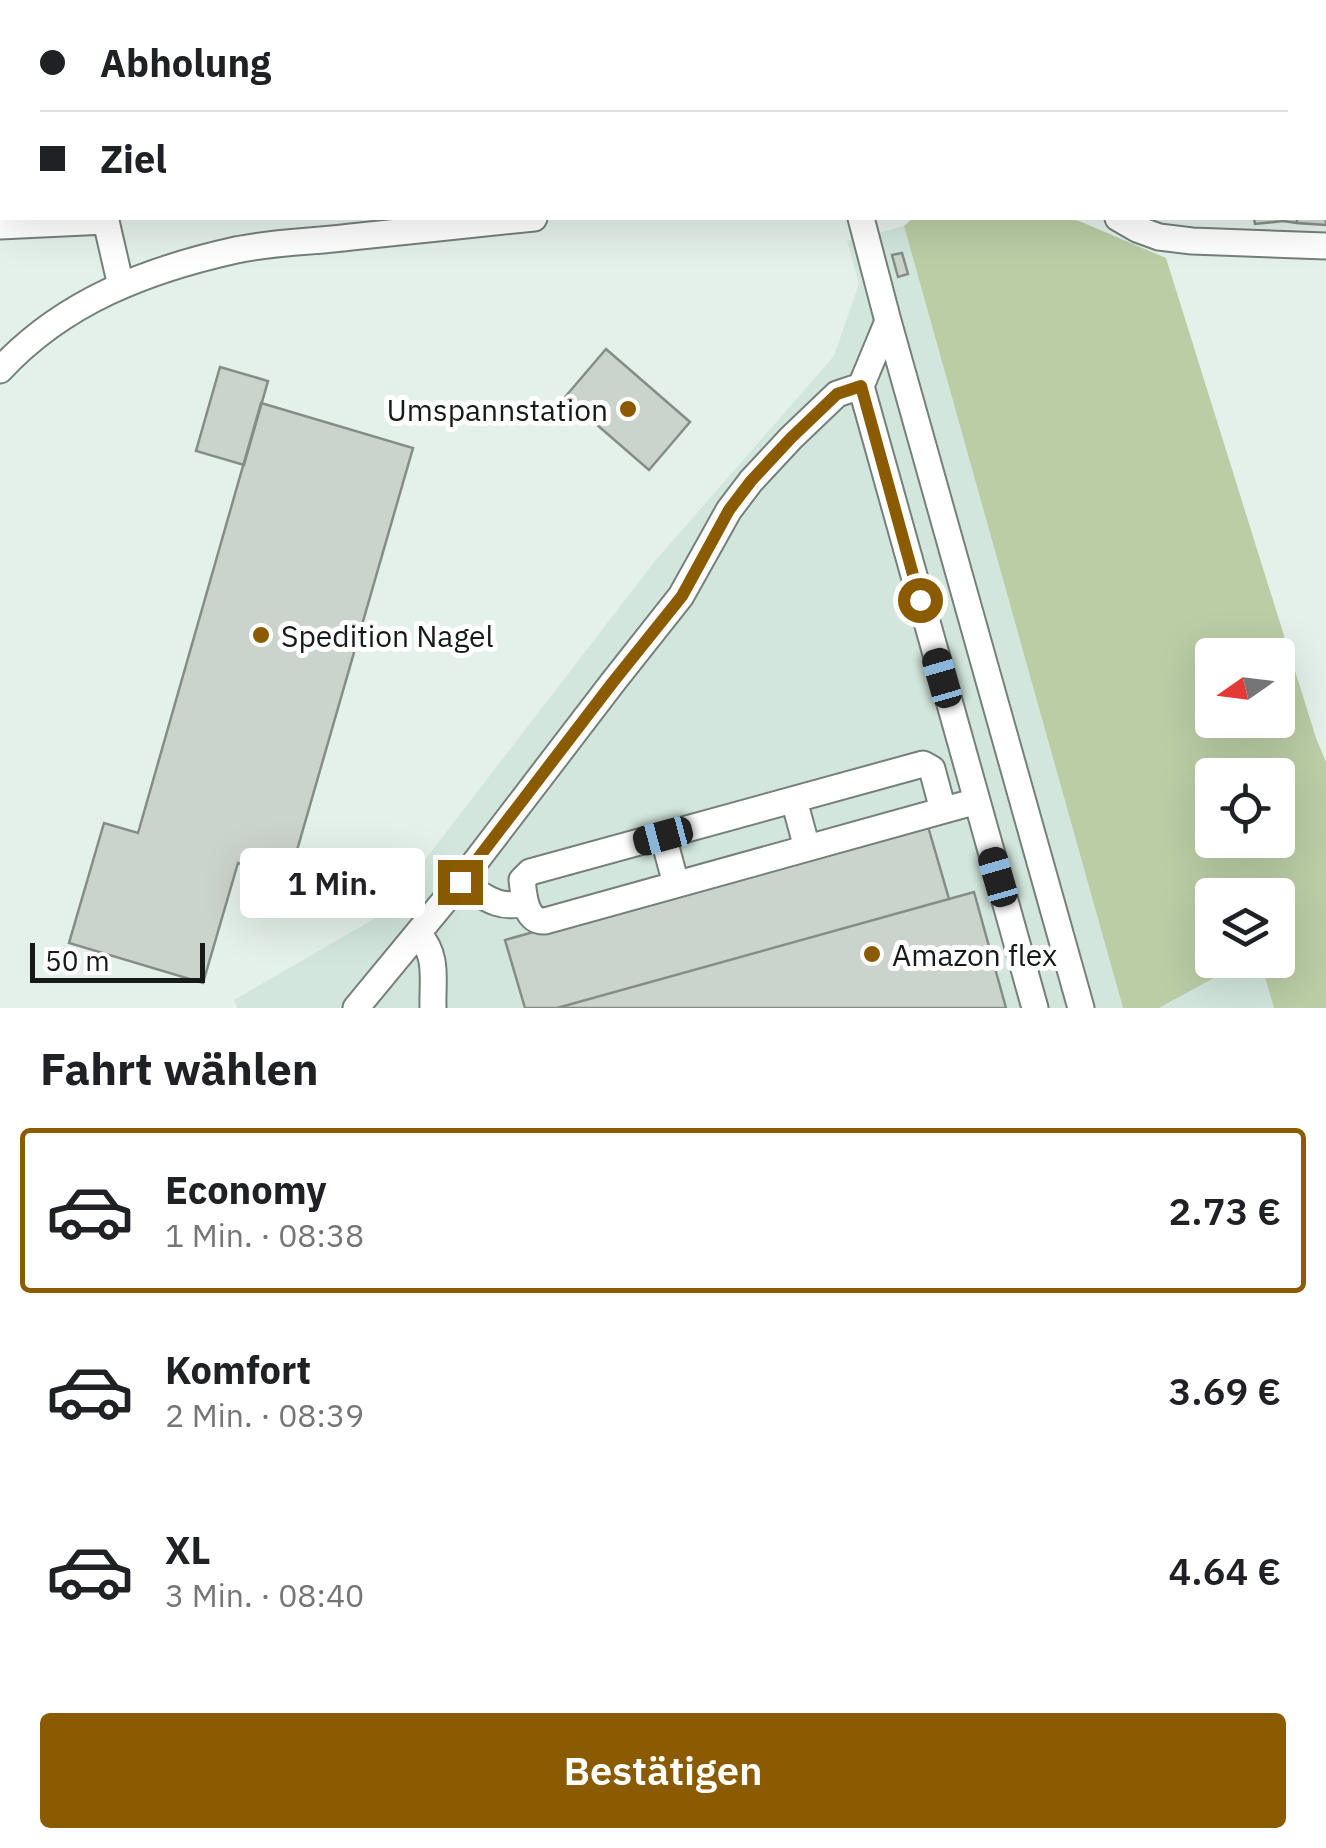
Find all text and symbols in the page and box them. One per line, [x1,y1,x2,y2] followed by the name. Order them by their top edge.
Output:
[100,38,271,87] text: Abholung
[100,134,167,183] text: Ziel
[387,390,608,429] place label: Umspannstation
[617,398,639,420] marker: Umspannstation
[898,578,943,623] route start
[281,616,494,655] place label: Spedition Nagel
[250,624,272,646] marker: Spedition Nagel
[1195,638,1295,738] north arrow
[1195,638,1295,978] map controls
[919,645,965,711] car
[1195,758,1295,858] button: locate
[630,814,696,858] car
[975,844,1021,910] car
[240,847,425,917] callout: 1 Min.
[438,860,483,905] route end
[287,862,378,904] text: 1 Min.
[1195,878,1295,978] button: layers
[892,935,1057,974] place label: Amazon flex
[30,938,205,983] scale bar
[45,942,110,979] text: 50 m
[861,943,883,965] marker: Amazon flex
[40,1039,319,1097] text: Fahrt wählen
[165,1165,327,1214] text: Economy
[45,1166,135,1256] icon: car
[1168,1186,1281,1235] text: 2.73 €
[165,1214,364,1256] text: 1 Min. · 08:38
[165,1345,311,1394] text: Komfort
[45,1346,135,1436] icon: car
[1168,1366,1281,1415] text: 3.69 €
[165,1394,364,1436] text: 2 Min. · 08:39
[165,1525,211,1574] text: XL
[45,1526,135,1616] icon: car
[1168,1546,1281,1595] text: 4.64 €
[165,1574,364,1616] text: 3 Min. · 08:40
[40,1713,1286,1828] button: Bestätigen

